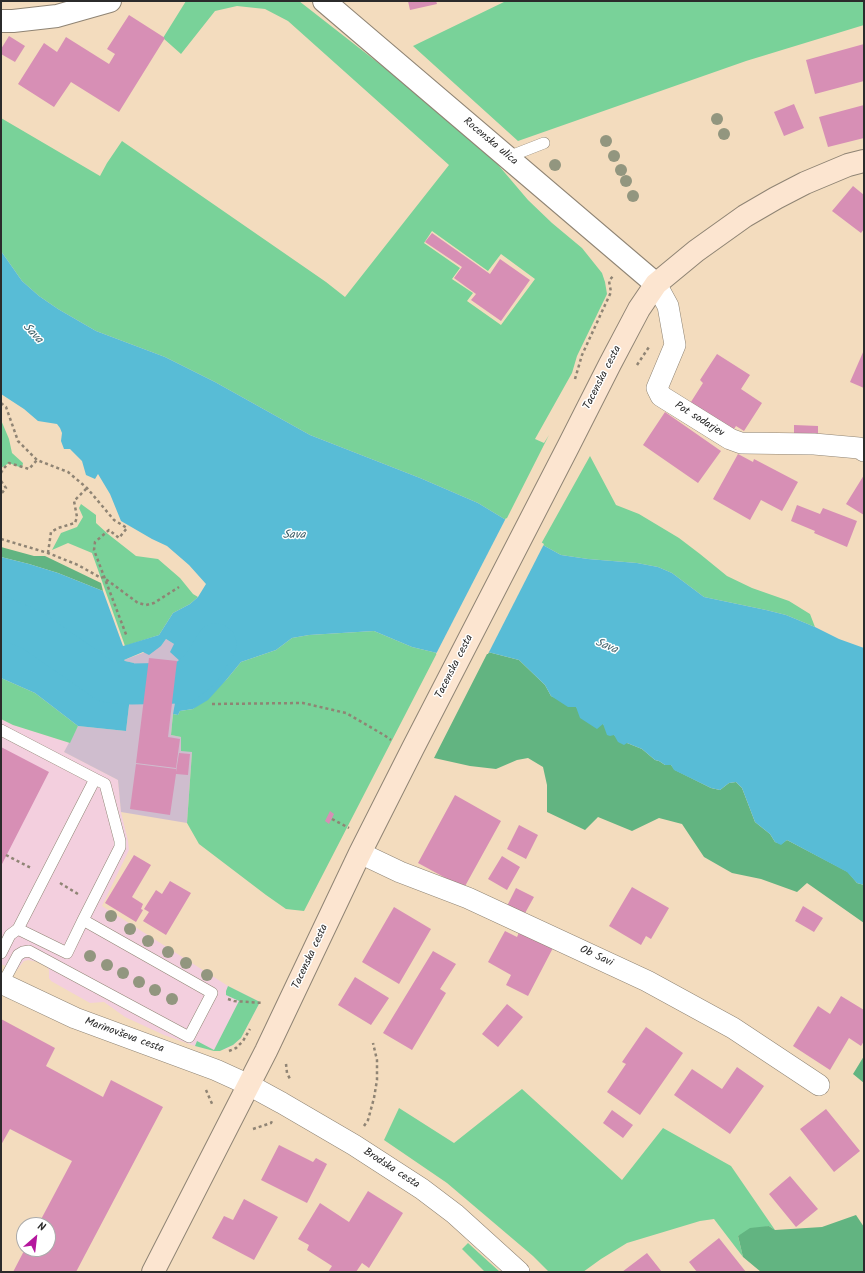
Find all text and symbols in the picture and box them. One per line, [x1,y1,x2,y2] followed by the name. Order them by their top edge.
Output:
[460,115,520,169] street label: Rocenska ulica
[19,321,45,347] water label: Sava
[581,344,625,412] street label: Tacenska cesta
[672,400,726,440] street label: Pot sodarjev
[283,529,305,543] water label: Sava
[433,633,477,701] street label: Tacenska cesta
[593,636,619,658] water label: Sava
[290,922,332,992] street label: Tacenska cesta
[577,944,615,970] street label: Ob Savi
[83,1016,165,1056] street label: Marinovševa cesta
[360,1146,422,1192] street label: Brodska cesta
[16,1217,56,1257] north arrow
[34,1218,48,1237] text: N

